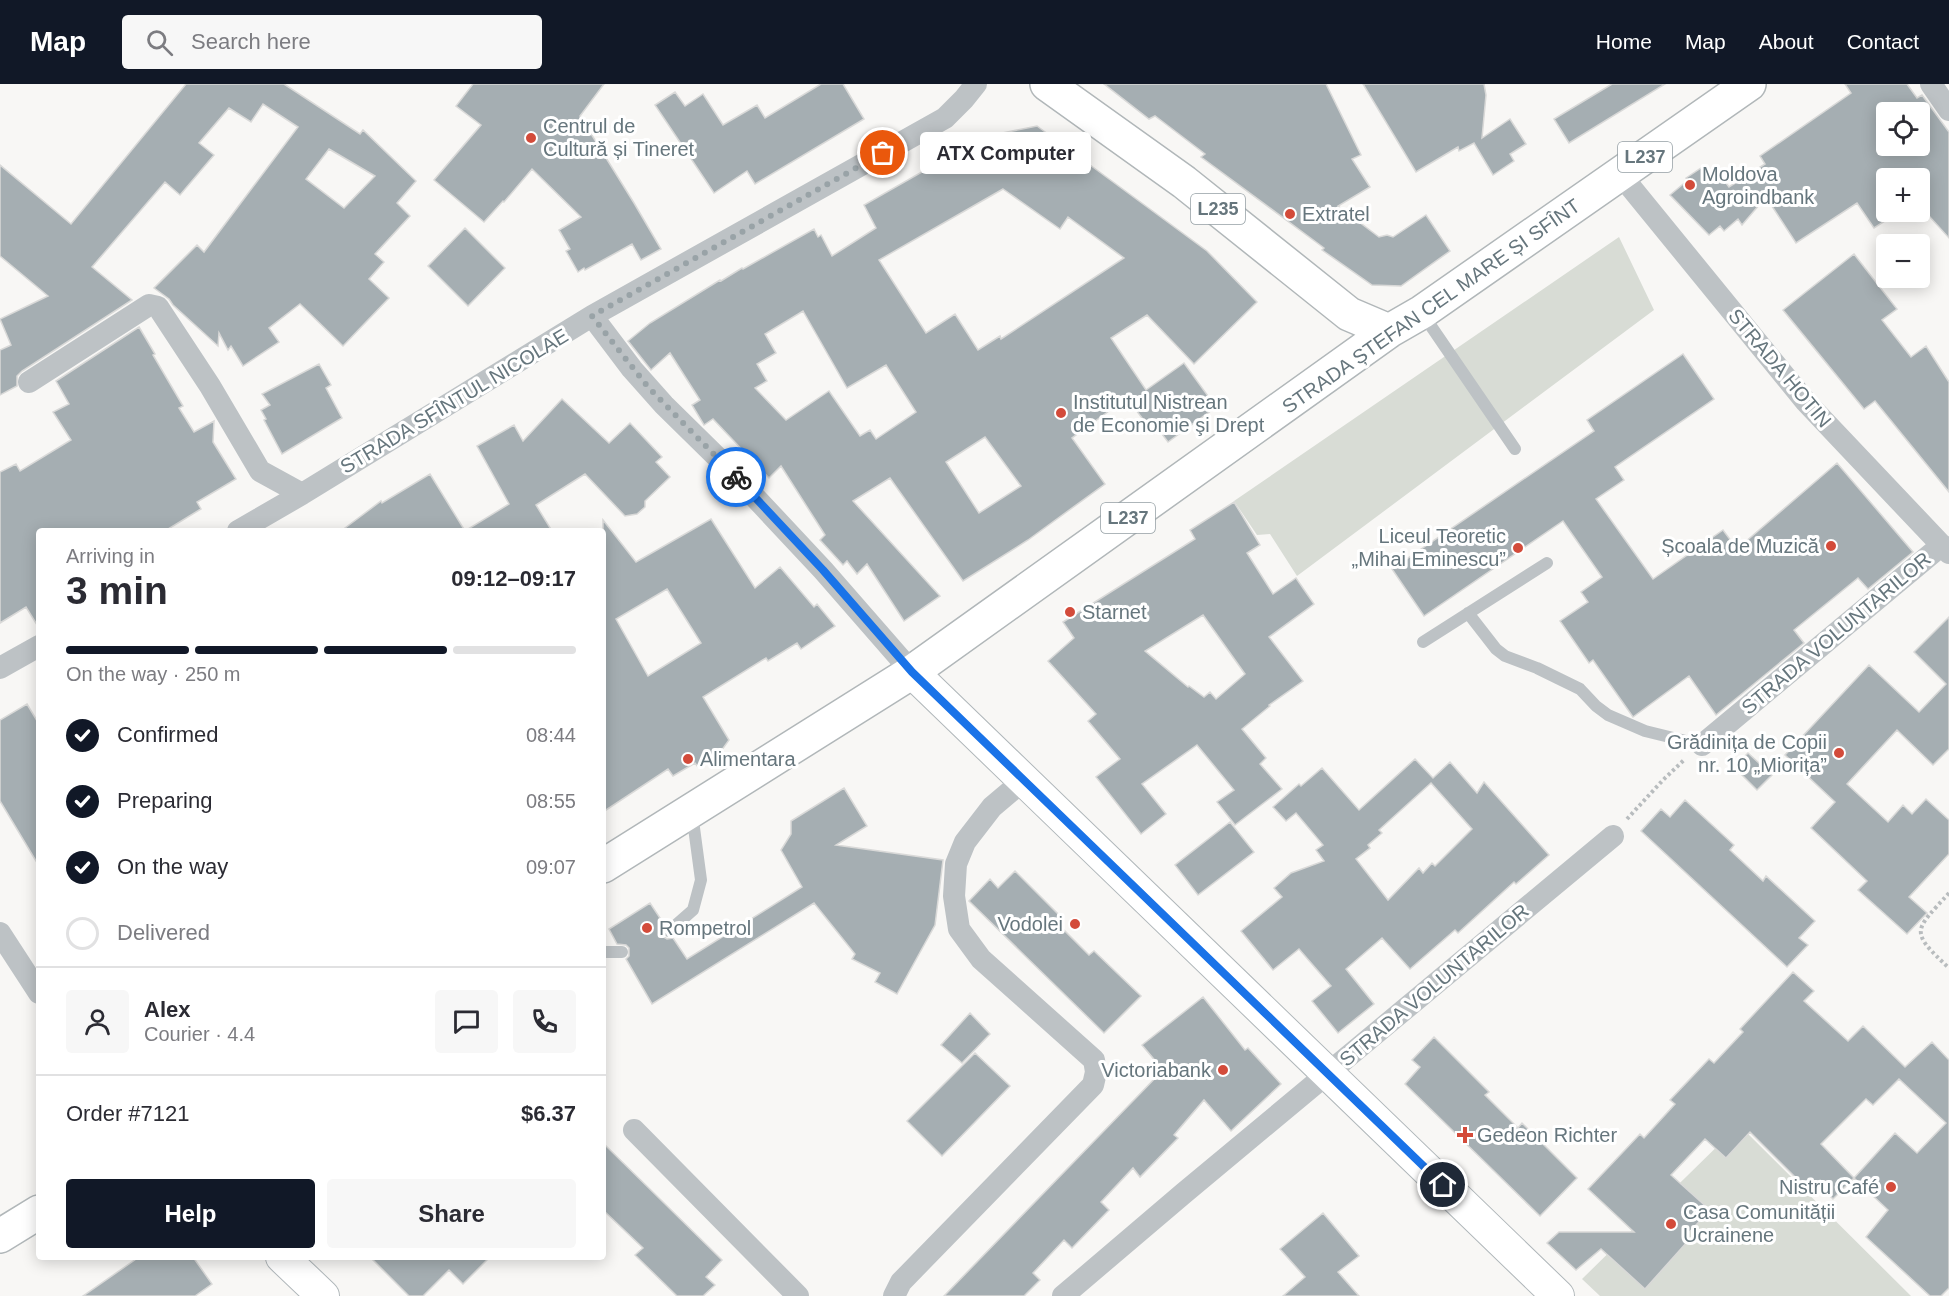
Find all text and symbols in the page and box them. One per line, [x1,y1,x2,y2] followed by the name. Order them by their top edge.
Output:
[122,15,542,69] search box
[30,26,86,57] text: Map
[143,26,176,59] icon: search
[191,29,311,54] text: Search here
[1596,30,1652,53] text: Home
[1685,30,1726,53] text: Map
[1759,30,1814,53] text: About
[1847,30,1919,53] text: Contact
[1876,102,1930,288] map controls
[1876,102,1930,156] button: locate
[543,115,695,160] place label: Centrul de Cultură și Tineret
[857,127,908,178] pin
[524,131,538,145] marker: Centrul de Cultură și Tineret
[919,132,1090,174] callout: ATX Computer
[866,136,899,169] icon: bag
[936,142,1075,164] text: ATX Computer
[1618,142,1672,172] road number: L237
[1702,163,1815,208] place label: Moldova Agroindbank
[1876,168,1930,222] button: +
[1683,178,1697,192] marker: Moldova Agroindbank
[1191,194,1245,224] road number: L235
[1278,194,1584,418] street label: STRADA ȘTEFAN CEL MARE ȘI SFÎNT
[1302,203,1370,225] place label: Extratel
[1283,207,1297,221] marker: Extratel
[1876,234,1930,288] button: −
[1724,304,1836,432] street label: STRADA HOTIN
[336,324,572,478] street label: STRADA SFÎNTUL NICOLAE
[1073,391,1265,436] place label: Institutul Nistrean de Economie şi Drept
[1054,406,1068,420] marker: Institutul Nistrean de Economie şi Drept
[706,447,766,507] courier
[720,461,753,494] icon: bike
[1101,503,1155,533] road number: L237
[1352,525,1506,570] place label: Liceul Teoretic „Mihai Eminescu”
[1661,535,1820,557] place label: Școala de Muzică
[1824,539,1838,553] marker: Școala de Muzică
[1511,541,1525,555] marker: Liceul Teoretic „Mihai Eminescu”
[66,545,155,567] text: Arriving in
[1737,548,1935,718] street label: STRADA VOLUNTARILOR
[451,566,576,591] text: 09:12–09:17
[66,569,168,612] text: 3 min
[1082,601,1147,623] place label: Starnet
[1063,605,1077,619] marker: Starnet
[66,663,241,685] text: On the way · 250 m
[66,719,99,752] icon: check
[117,722,218,747] text: Confirmed
[526,724,576,746] text: 08:44
[1667,731,1827,776] place label: Grădinița de Copii nr. 10 „Miorița”
[1832,746,1846,760] marker: Grădinița de Copii nr. 10 „Miorița”
[700,748,796,770] place label: Alimentara
[681,752,695,766] marker: Alimentara
[66,785,99,818] icon: check
[117,788,212,813] text: Preparing
[526,790,576,812] text: 08:55
[66,851,99,884] icon: check
[117,854,228,879] text: On the way
[526,856,576,878] text: 09:07
[1335,900,1533,1070] street label: STRADA VOLUNTARILOR
[997,913,1063,935] place label: Vodolei
[659,917,751,939] place label: Rompetrol
[1068,917,1082,931] marker: Vodolei
[117,920,210,945] text: Delivered
[640,921,654,935] marker: Rompetrol
[66,990,129,1053] button: person
[435,990,498,1053] button: chat
[513,990,576,1053] button: phone
[144,997,190,1022] text: Alex
[144,1023,255,1045] text: Courier · 4.4
[1101,1059,1212,1081] place label: Victoriabank
[1216,1063,1230,1077] marker: Victoriabank
[66,1101,190,1126] text: Order #7121
[521,1101,576,1126] text: $6.37
[1477,1124,1617,1146] place label: Gedeon Richter
[1458,1128,1472,1142] marker: Gedeon Richter
[1417,1159,1468,1210] pin
[1426,1168,1459,1201] icon: home
[1779,1176,1879,1198] place label: Nistru Café
[66,1179,315,1248] button: Help
[327,1179,576,1248] button: Share
[1884,1180,1898,1194] marker: Nistru Café
[1683,1201,1835,1246] place label: Casa Comunității Ucrainene
[1664,1217,1678,1231] marker: Casa Comunității Ucrainene

